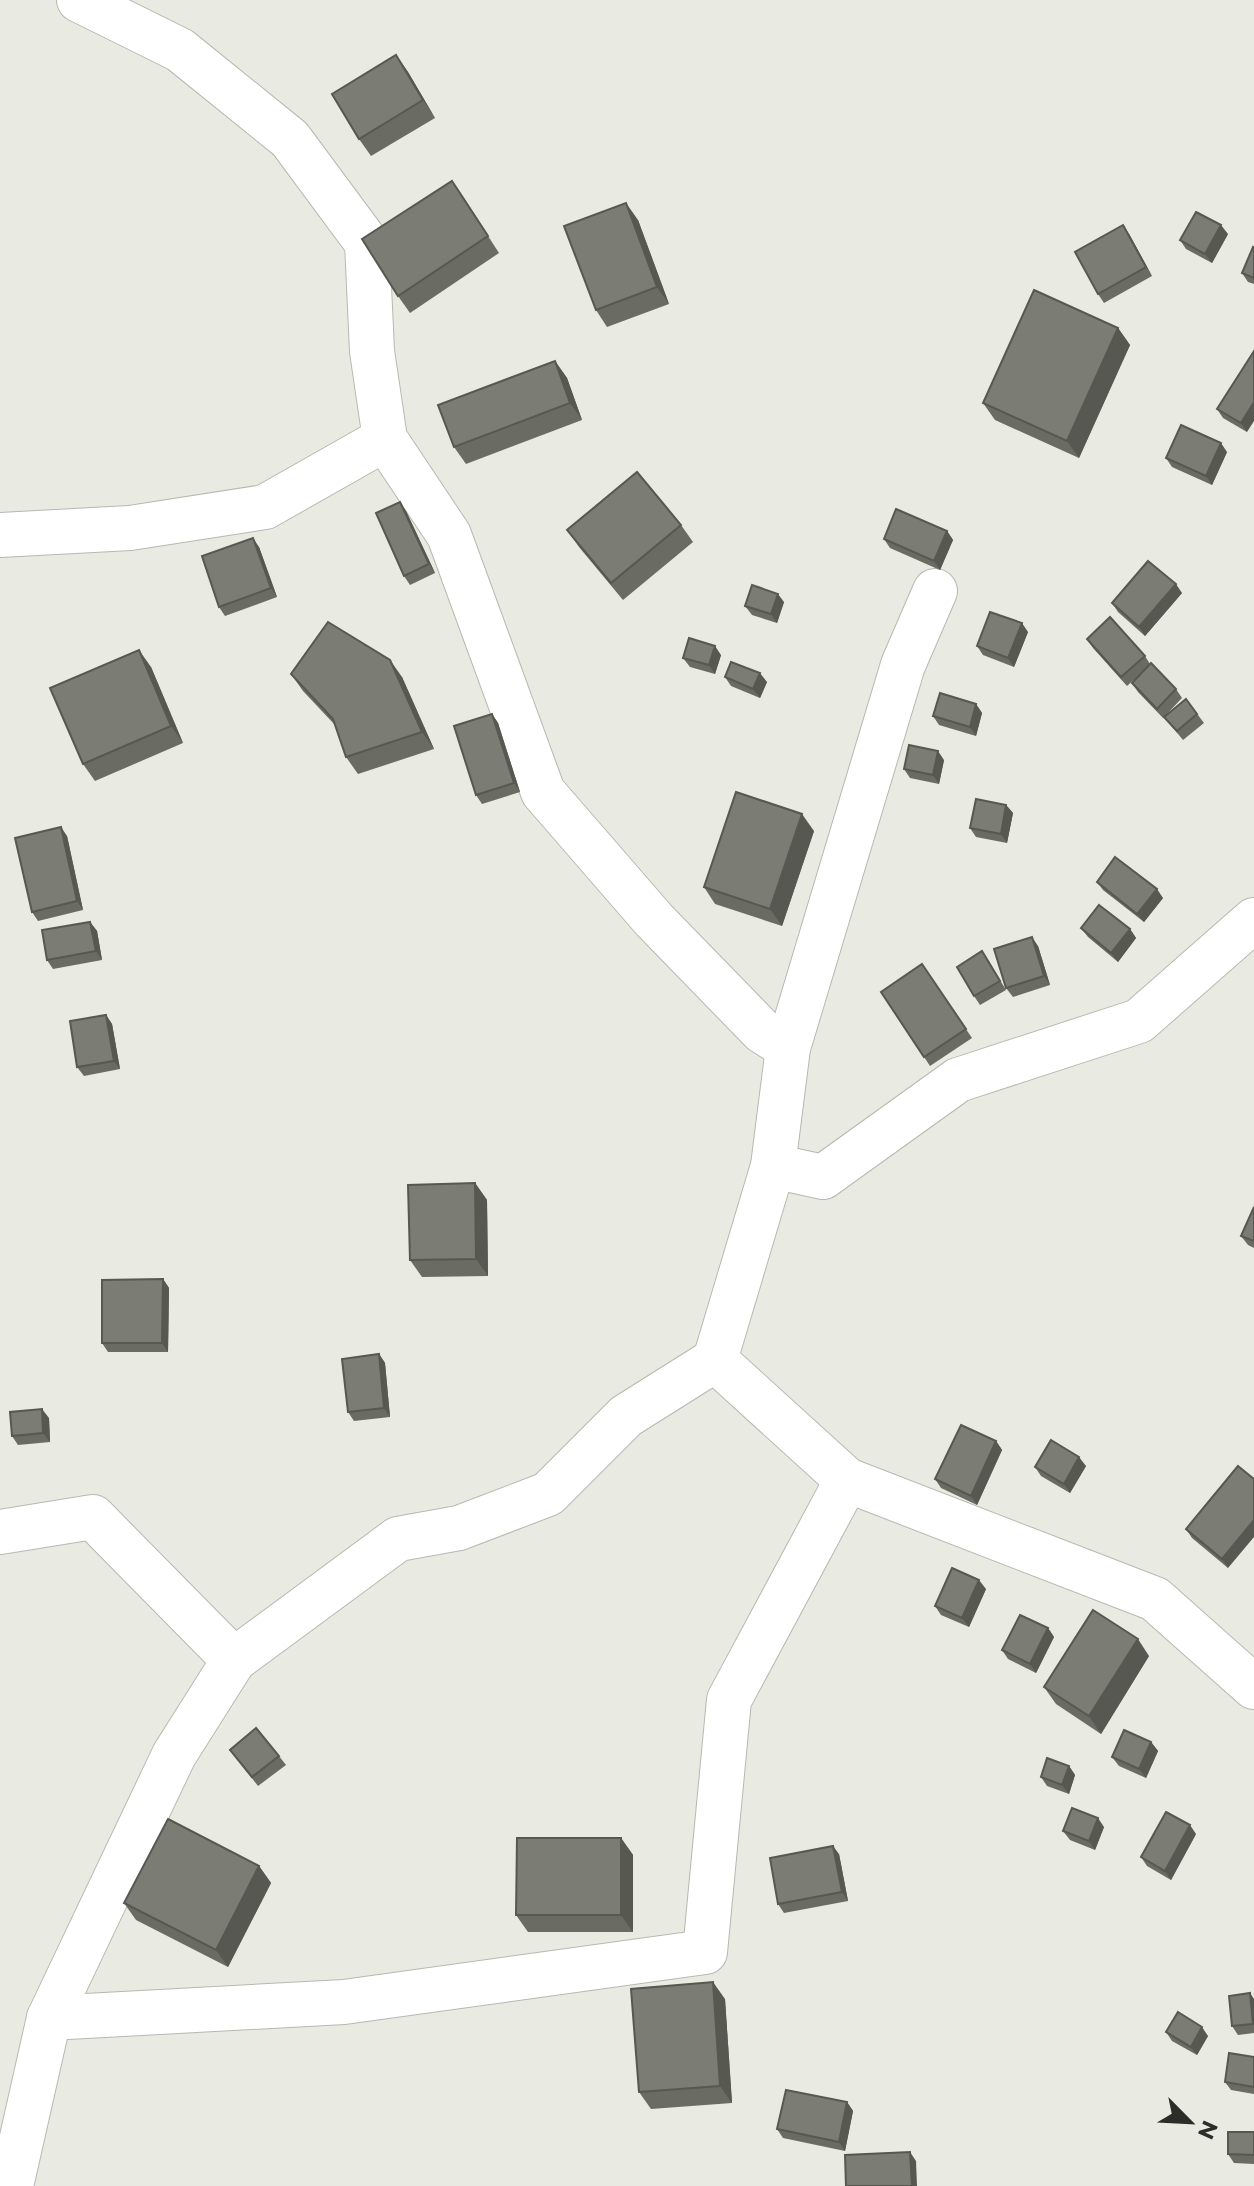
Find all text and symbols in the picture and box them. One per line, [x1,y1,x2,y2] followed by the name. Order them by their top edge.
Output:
[1150,2082,1230,2162] north arrow
[1192,2116,1224,2144] text: N

